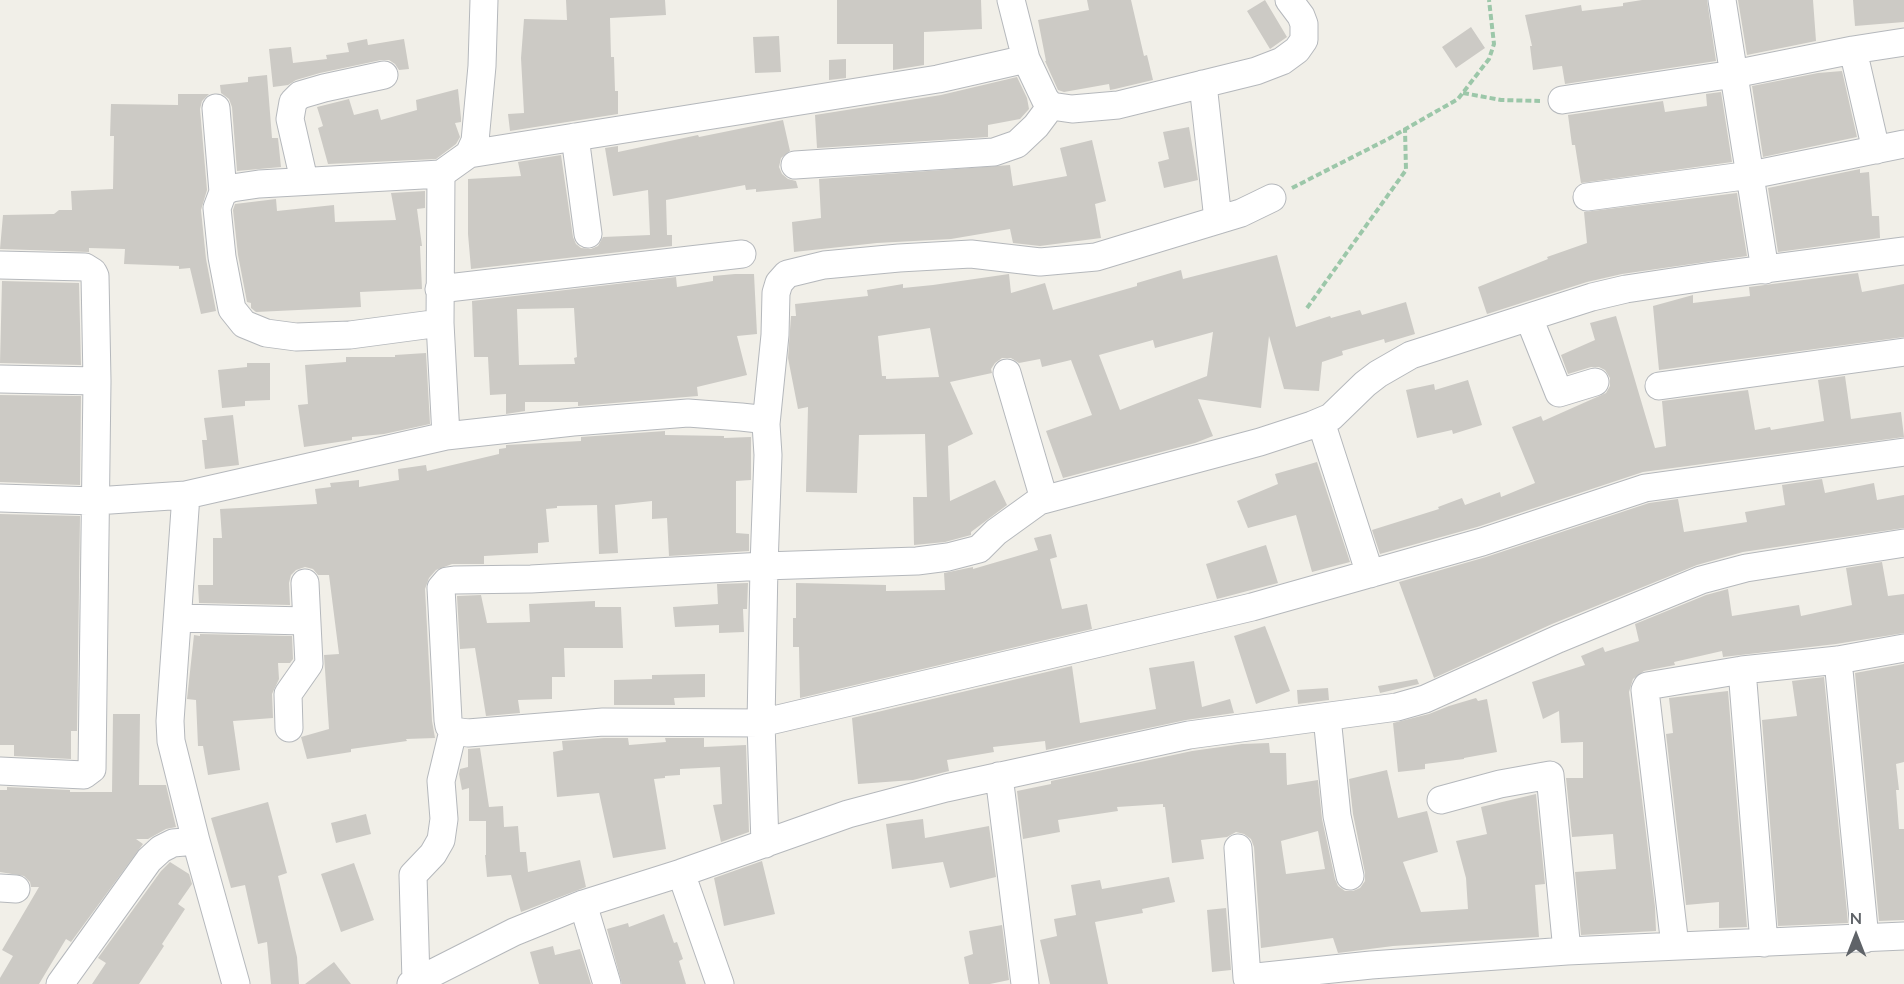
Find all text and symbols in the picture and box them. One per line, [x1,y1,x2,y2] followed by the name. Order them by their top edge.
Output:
[1826,906,1886,966] north arrow
[1850,908,1862,927] text: N

